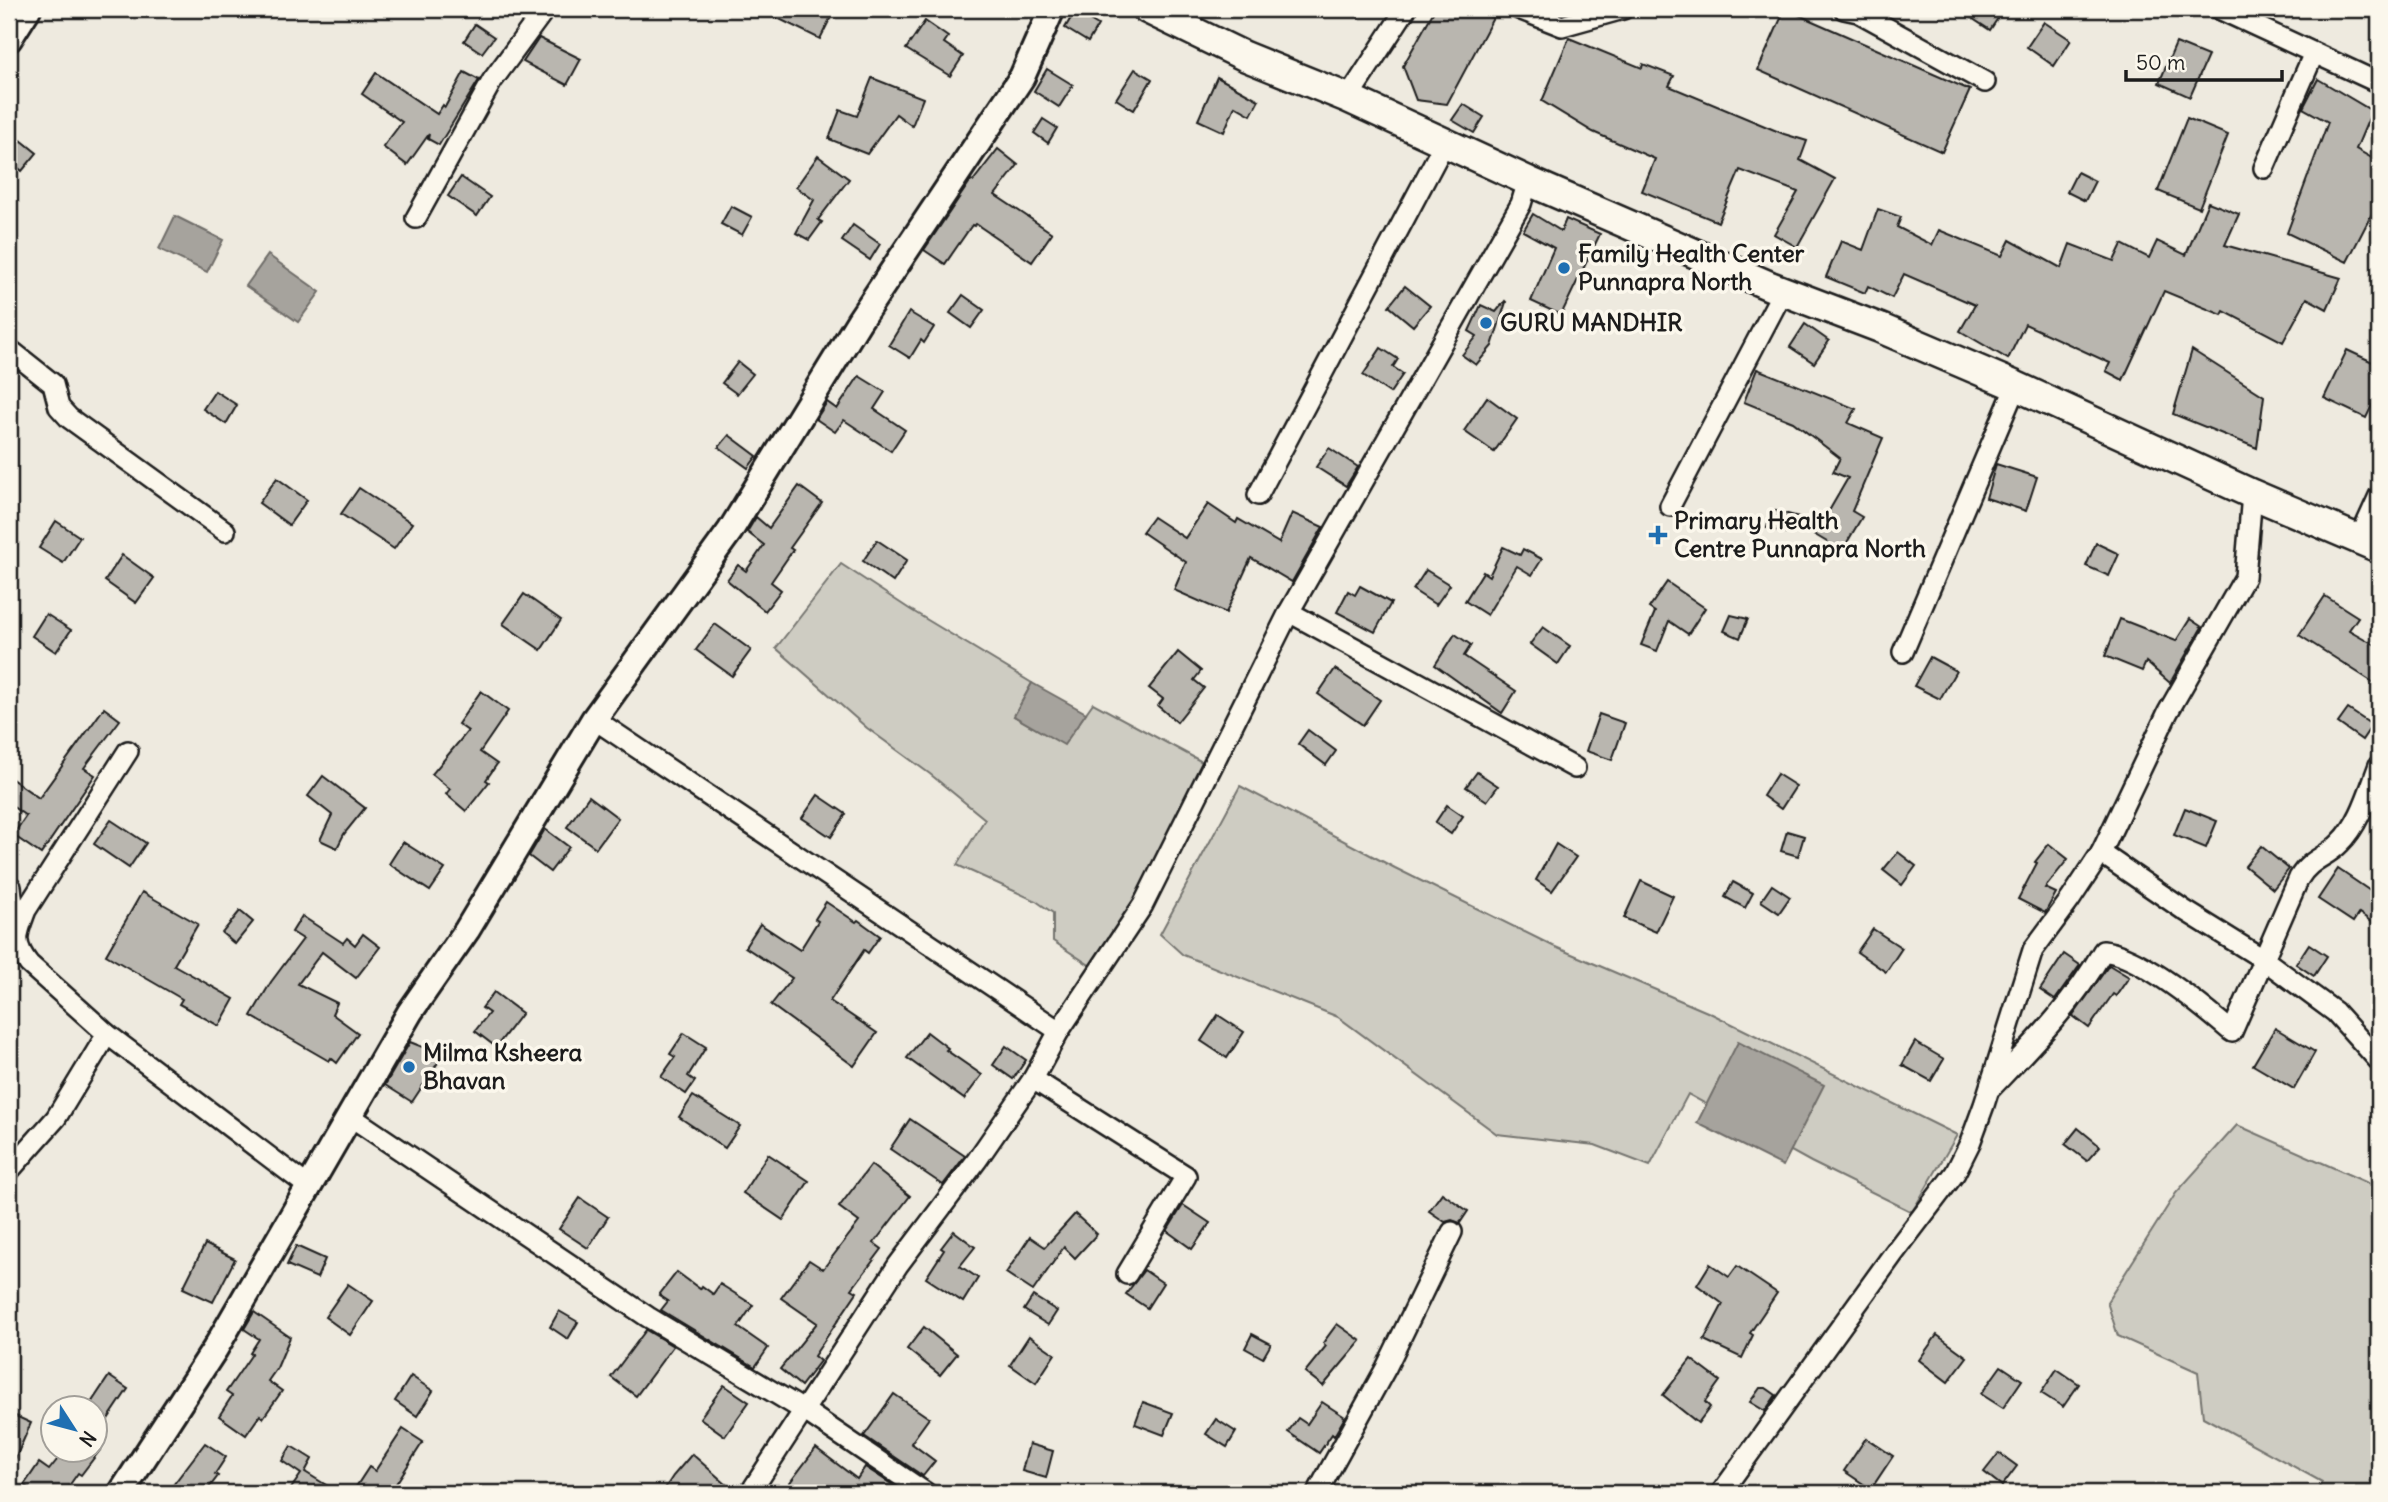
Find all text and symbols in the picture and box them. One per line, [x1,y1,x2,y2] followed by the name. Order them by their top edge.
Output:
[2126,38,2281,82] scale bar
[2136,49,2185,76] text: 50 m
[1578,238,1805,296] place label: Family Health Center Punnapra North
[1556,260,1572,276] marker: Family Health Center Punnapra North
[1500,307,1683,337] place label: GURU MANDHIR
[1478,315,1494,331] marker: GURU MANDHIR
[1674,505,1926,563] place label: Primary Health Centre Punnapra North
[1648,525,1668,545] marker: Primary Health Centre Punnapra North
[423,1037,583,1095] place label: Milma Ksheera Bhavan
[401,1059,417,1075] marker: Milma Ksheera Bhavan
[38,1394,108,1464] north arrow
[74,1427,101,1451] text: N

